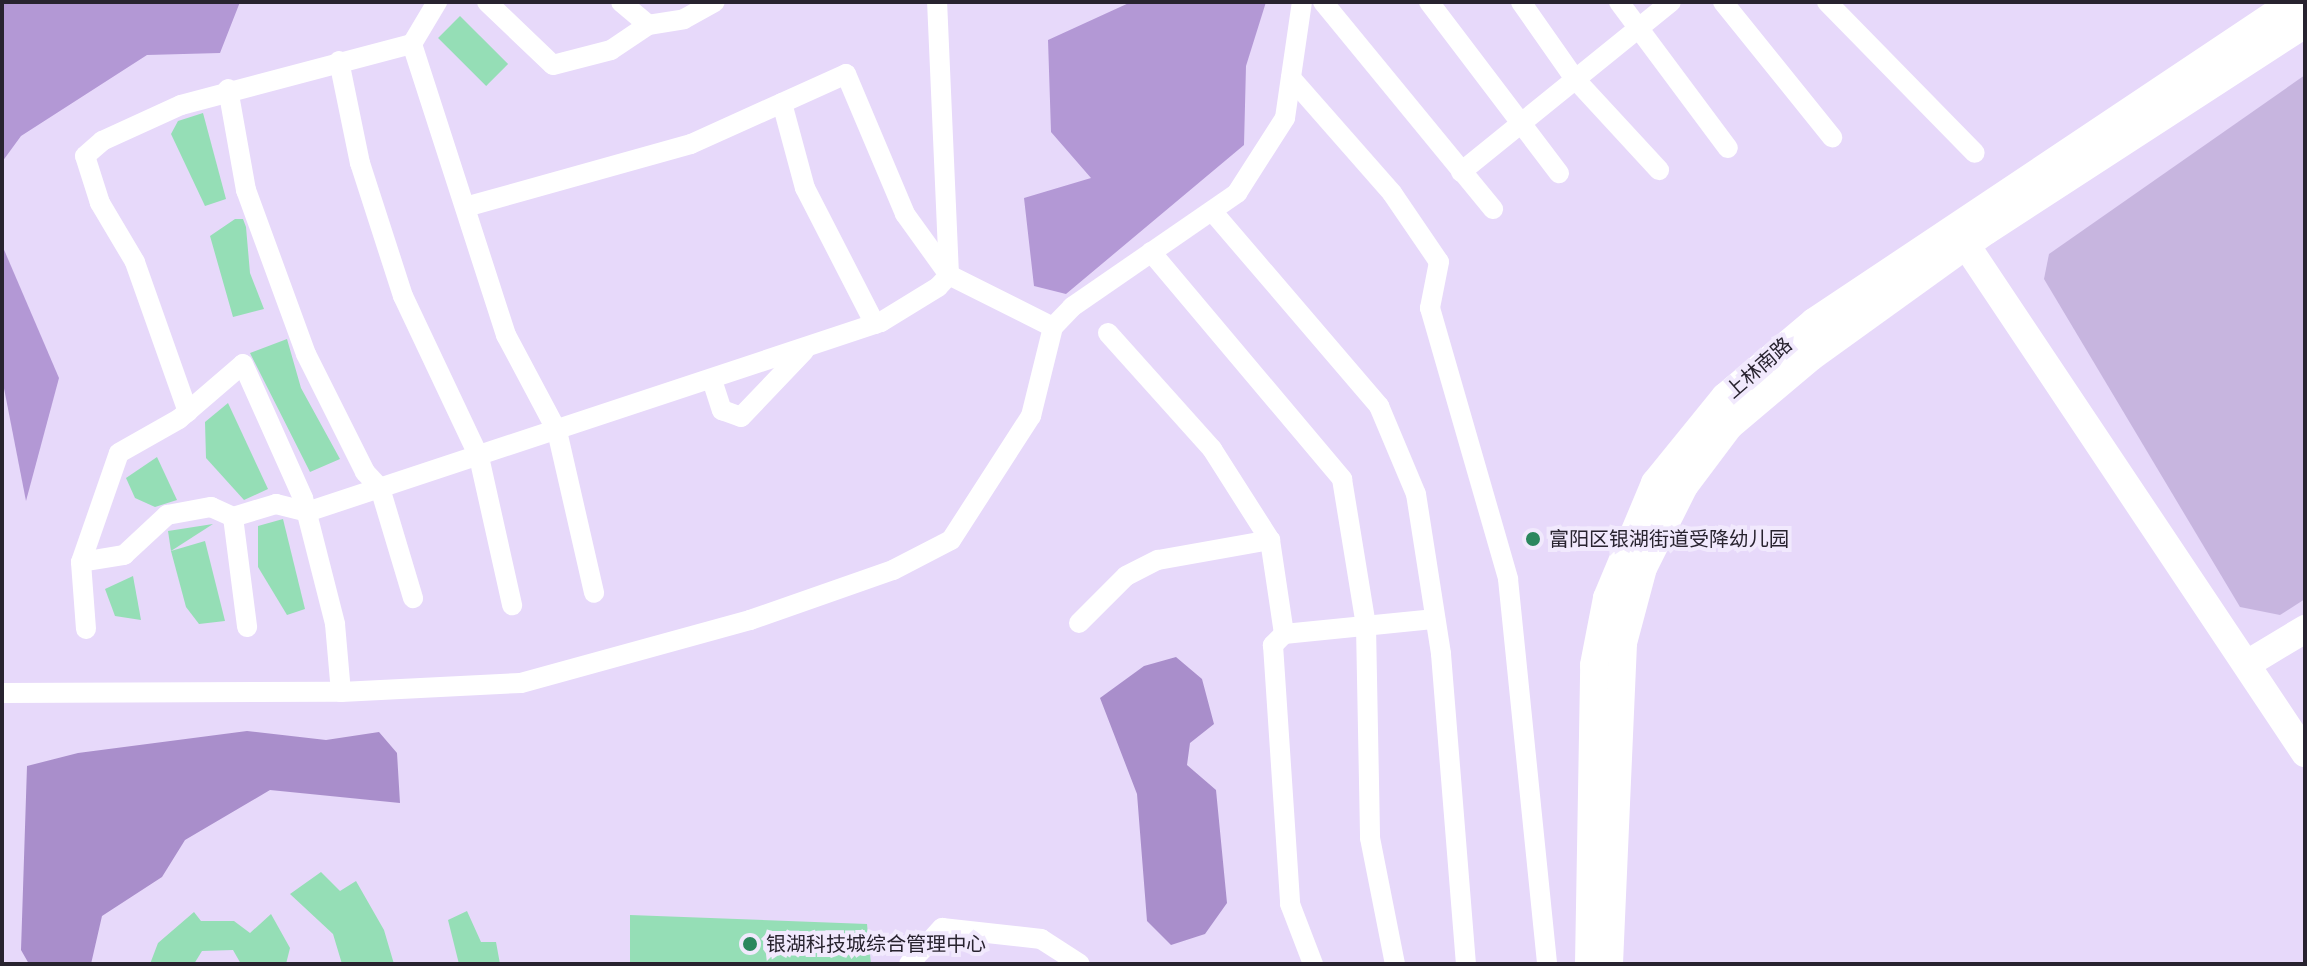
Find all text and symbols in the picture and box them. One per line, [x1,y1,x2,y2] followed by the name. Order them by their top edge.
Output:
[1721,333,1797,403] street label: 上林南路
[1549,527,1789,551] place label: 富阳区银湖街道受降幼儿园
[1524,530,1542,548] marker: 富阳区银湖街道受降幼儿园
[766,932,986,956] place label: 银湖科技城综合管理中心
[741,935,759,953] marker: 银湖科技城综合管理中心

